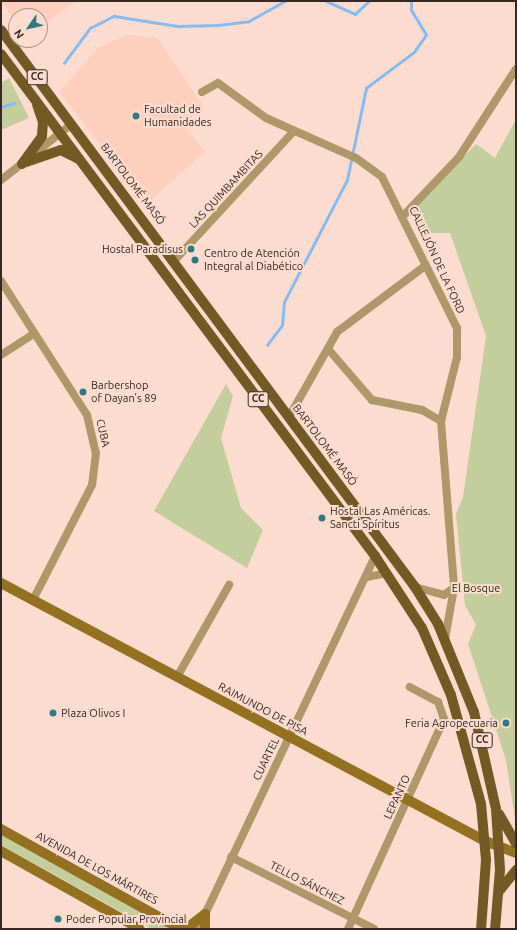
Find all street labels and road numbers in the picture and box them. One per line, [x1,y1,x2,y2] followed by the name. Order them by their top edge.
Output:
[26,69,48,85] road number: CC
[98,141,168,227] street label: BARTOLOMÉ MASÓ
[186,147,266,231] street label: LAS QUIMBAMBITAS
[406,204,468,316] street label: CALLEJÓN DE LA FORD
[247,391,269,407] road number: CC
[290,402,360,488] street label: BARTOLOMÉ MASÓ
[93,418,113,448] street label: CUBA
[216,680,310,738] street label: RAIMUNDO DE PISA
[471,732,493,748] road number: CC
[250,735,282,783] street label: CUARTEL
[381,773,413,821] street label: LEPANTO
[34,829,160,907] street label: AVENIDA DE LOS MÁRTIRES
[268,859,346,907] street label: TELLO SÁNCHEZ

